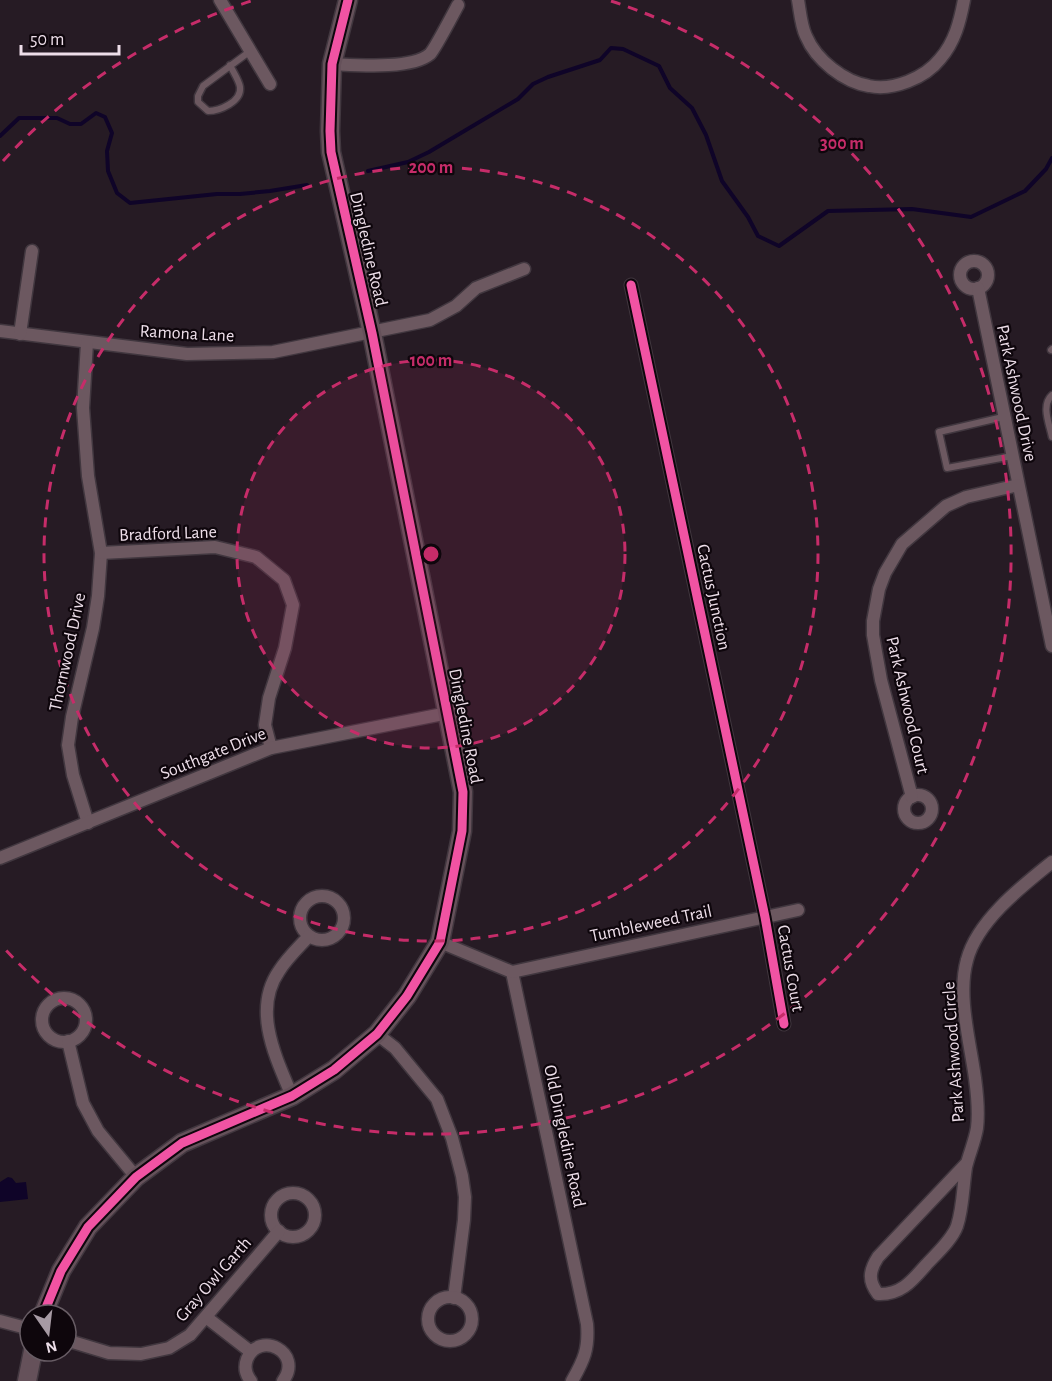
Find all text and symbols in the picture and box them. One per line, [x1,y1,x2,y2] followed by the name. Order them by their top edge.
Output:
[21,18,118,56] scale bar
[30,31,64,49] text: 50 m
[820,135,864,153] text: 300 m
[409,159,453,177] text: 200 m
[346,190,390,308] street label: Dingledine Road
[139,323,235,345] street label: Ramona Lane
[993,323,1039,463] street label: Park Ashwood Drive
[410,352,452,370] text: 100 m
[119,523,217,545] street label: Bradford Lane
[693,543,733,652] street label: Cactus Junction
[421,544,441,564] centre of rings
[47,591,89,713] street label: Thornwood Drive
[882,635,932,776] street label: Park Ashwood Court
[445,667,485,785] street label: Dingledine Road
[158,725,269,783] street label: Southgate Drive
[589,902,714,946] street label: Tumbleweed Trail
[774,924,807,1013] street label: Cactus Court
[940,981,968,1123] street label: Park Ashwood Circle
[540,1063,588,1209] street label: Old Dingledine Road
[172,1234,255,1325] street label: Gray Owl Garth
[18,1303,78,1363] north arrow
[44,1337,59,1356] text: N

